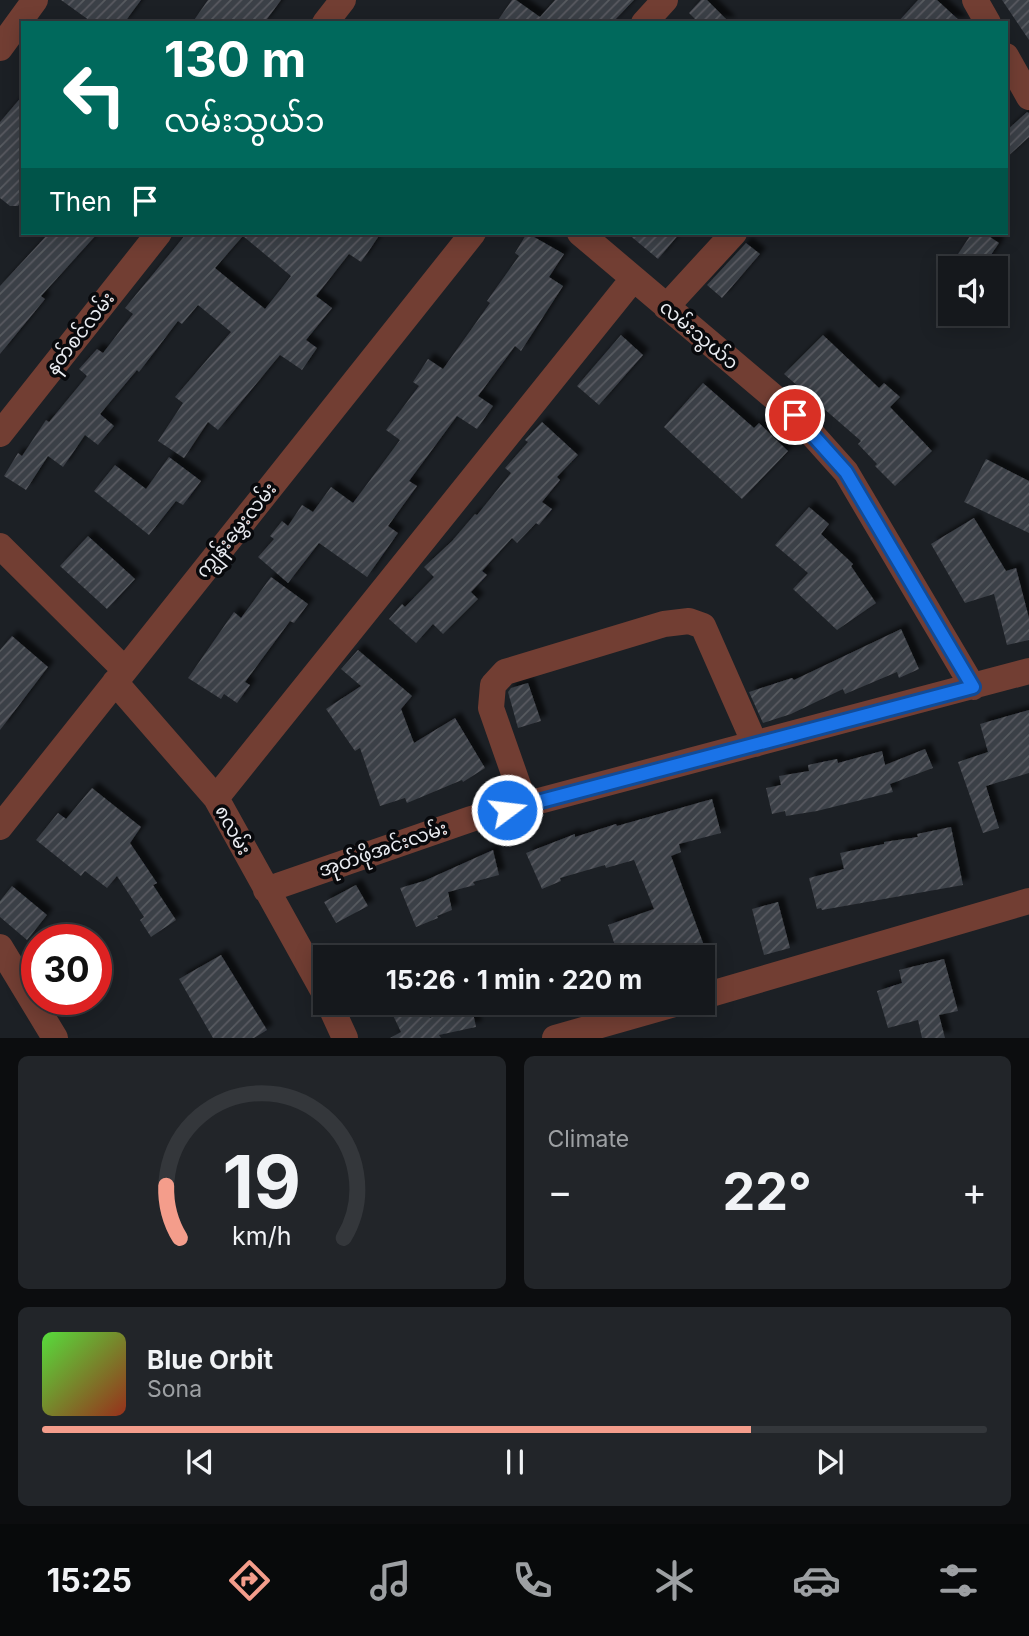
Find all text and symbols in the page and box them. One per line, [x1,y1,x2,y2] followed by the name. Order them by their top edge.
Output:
[164,30,306,89] text: 130 m
[49,49,140,140] icon: left
[164,101,325,140] text: လမ်းသွယ်၁
[126,182,164,220] icon: arrive
[49,186,112,217] text: Then
[938,256,1008,326] map controls
[938,256,1008,326] button: sound
[38,285,122,381] street label: နတ်စင်လမ်း
[652,293,745,378] street label: လမ်းသွယ်၁
[765,385,825,445] pin
[776,396,814,434] icon: arrive
[188,476,286,586] street label: ကျွန်းမွှေးလမ်း
[470,773,544,847] position arrow
[210,800,259,859] street label: ၈လမ်း
[315,813,452,886] street label: အုတ်ဖိုအင်းလမ်း
[21,924,112,1015] speed limit sign: 30
[386,964,642,995] text: 15:26 · 1 min · 220 m
[548,1125,629,1153] text: Climate
[222,1138,301,1227] text: 19
[723,1160,812,1223] text: 22°
[548,1168,573,1214] text: −
[962,1168,987,1214] text: +
[232,1221,291,1251] text: km/h
[147,1344,273,1375] text: Blue Orbit
[147,1375,202,1403] text: Sona
[181,1443,219,1481] icon: previous
[496,1443,534,1481] icon: pause
[811,1443,849,1481] icon: next
[225,1556,274,1605] icon: directions
[366,1556,415,1605] icon: music
[508,1556,557,1605] icon: phone
[650,1556,699,1605] icon: climate
[792,1556,841,1605] icon: car
[934,1556,983,1605] icon: filters
[46,1561,132,1600] text: 15:25

